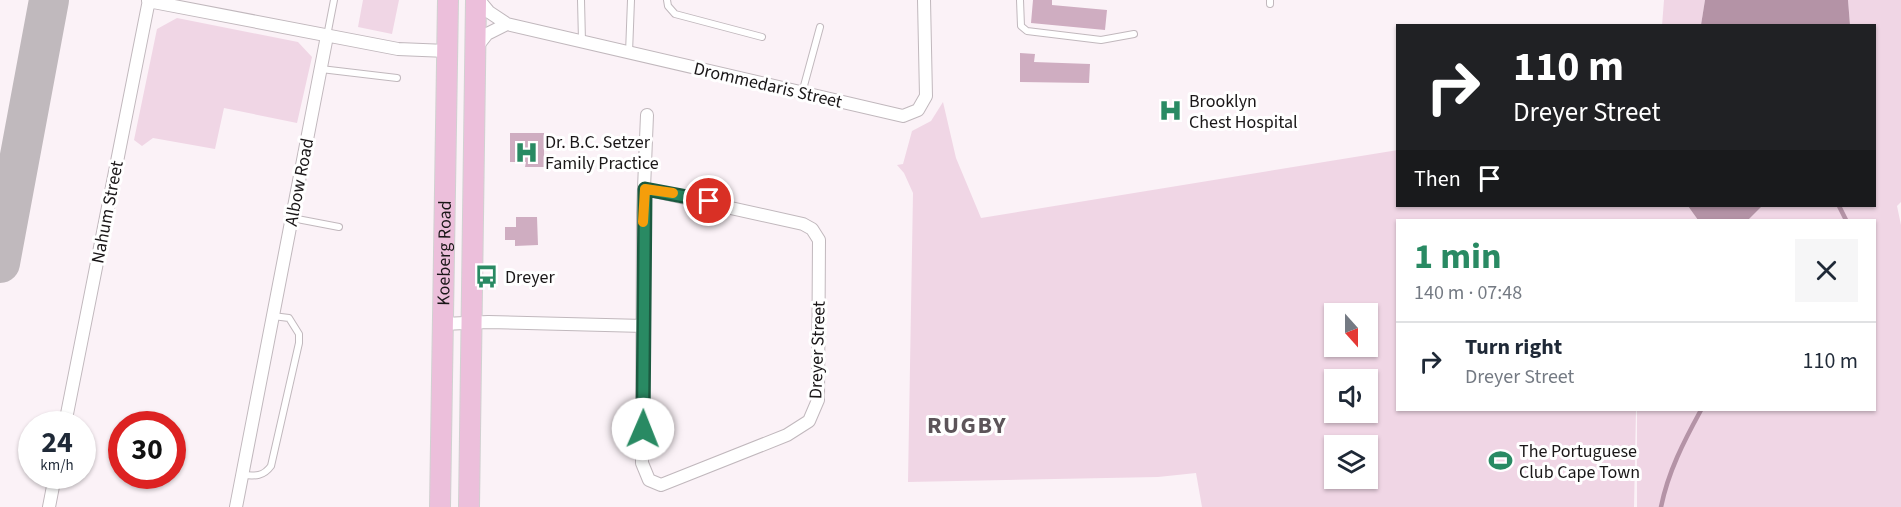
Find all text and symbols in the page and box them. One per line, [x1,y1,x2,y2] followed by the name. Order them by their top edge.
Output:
[1513,37,1624,97] text: 110 m
[1414,48,1492,126] icon: right
[691,56,845,115] street label: Drommedaris Street
[1189,89,1298,135] place label: Brooklyn Chest Hospital
[1513,93,1661,132] text: Dreyer Street
[1158,98,1184,124] hospital icon: Brooklyn Chest Hospital
[545,130,659,176] place label: Dr. B.C. Setzer Family Practice
[279,136,320,228] street label: Albow Road
[514,139,540,165] hospital icon: Dr. B.C. Setzer Family Practice
[85,159,130,265] street label: Nahum Street
[1473,162,1506,195] icon: arrive
[1414,163,1461,195] text: Then
[683,175,734,226] pin
[692,184,725,217] icon: arrive
[431,200,458,306] street label: Koeberg Road
[1414,231,1502,282] text: 1 min
[1795,239,1858,302] button: close
[474,264,500,290] bus stop icon: Dreyer
[505,265,555,290] place label: Dreyer
[1414,279,1522,307] text: 140 m · 07:48
[803,300,832,400] street label: Dreyer Street
[1324,303,1378,357] north arrow
[1324,303,1378,489] map controls
[1465,331,1562,363] text: Turn right
[1414,345,1447,378] icon: right
[1803,345,1858,377] text: 110 m
[1465,363,1574,391] text: Dreyer Street
[1324,369,1378,423] button: sound
[611,397,675,461] position arrow
[927,408,1007,443] district label: RUGBY
[108,411,186,489] speed limit sign: 30
[41,421,73,464] text: 24
[1324,435,1378,489] button: layers
[1519,439,1640,485] place label: The Portuguese Club Cape Town
[1488,448,1514,474] sports icon: The Portuguese Club Cape Town
[40,455,74,476] text: km/h

